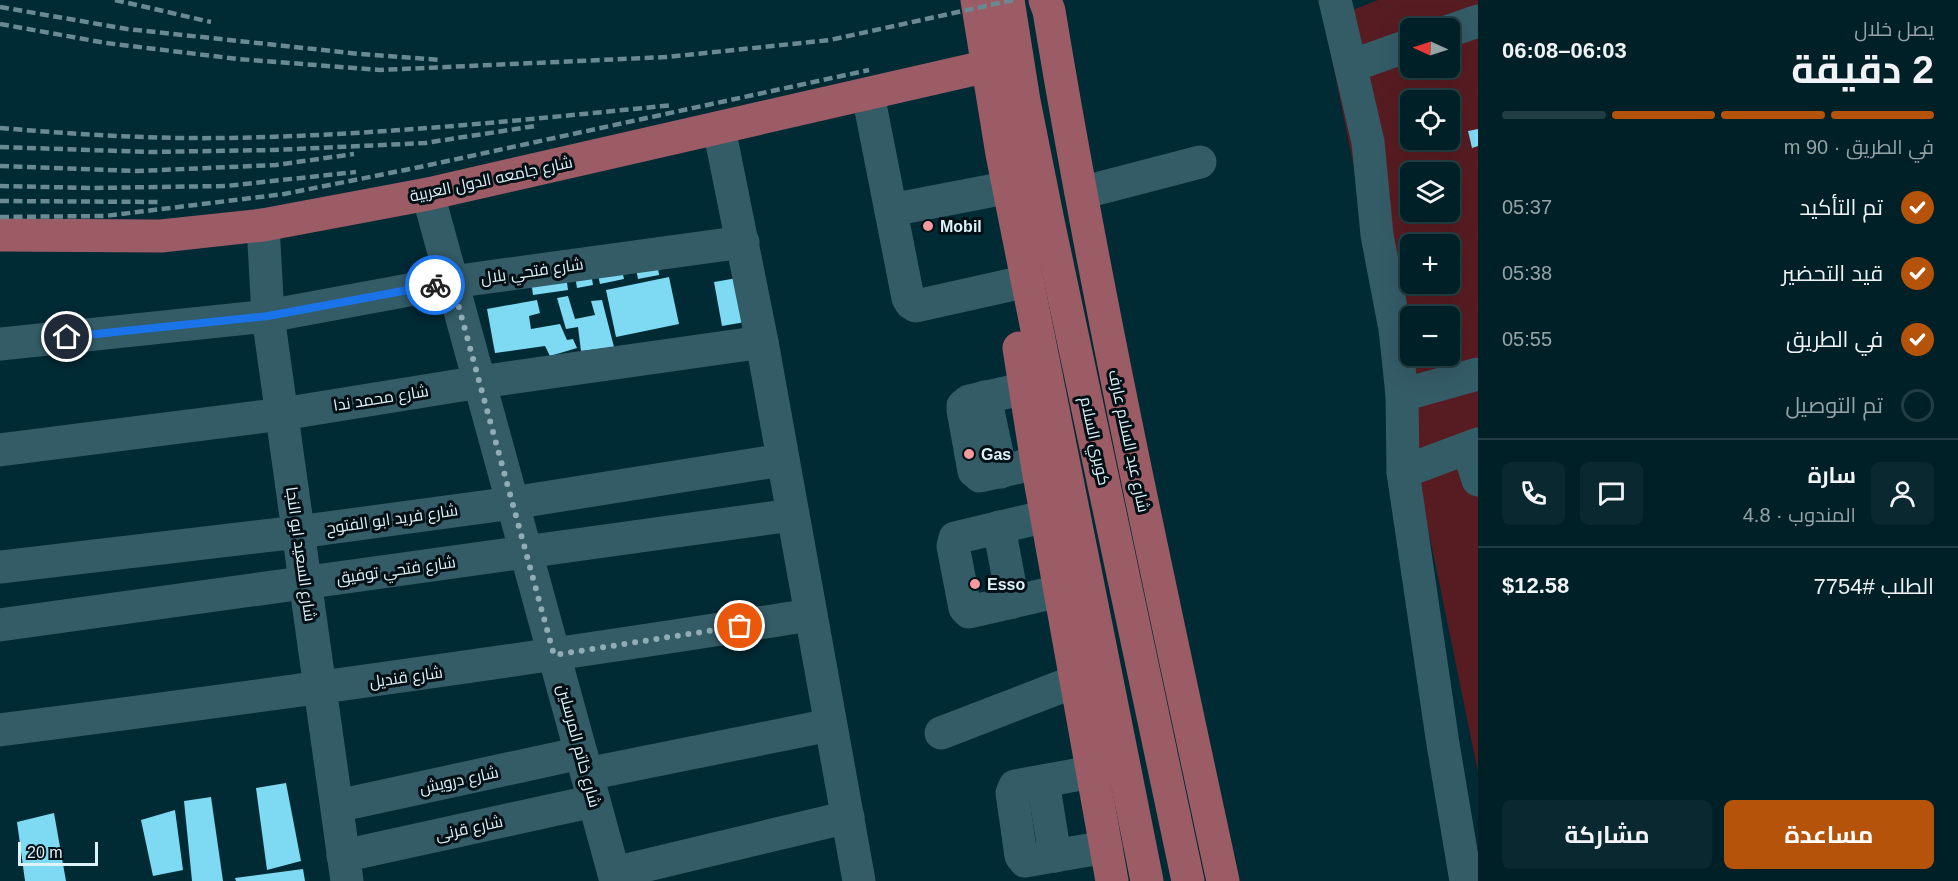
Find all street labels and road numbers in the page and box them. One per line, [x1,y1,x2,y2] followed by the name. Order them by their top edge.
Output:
[408,153,575,208] street label: شارع جامعه الدول العربية
[479,255,585,292] street label: شارع فتحي بلال
[1103,368,1152,514] street label: شارع عبد السلام عارف
[332,382,430,417] street label: شارع محمد ندا
[1072,395,1113,488] street label: كوبري السلام
[280,486,319,623] street label: شارع السعيد ابو النجا
[325,501,459,540] street label: شارع فريد ابو الفتوح
[335,553,457,592] street label: شارع فتحي توفيق
[368,663,444,694] street label: شارع قنديل
[552,683,604,810] street label: شارع خاتم المرسلين
[418,763,501,800] street label: شارع درويش
[434,813,505,846] street label: شارع قرنى

